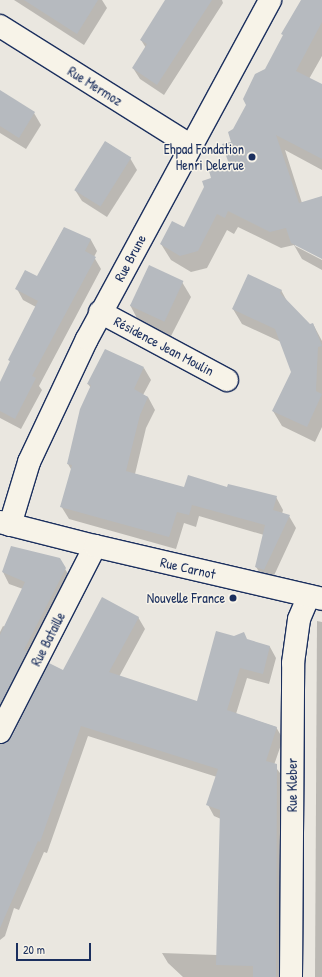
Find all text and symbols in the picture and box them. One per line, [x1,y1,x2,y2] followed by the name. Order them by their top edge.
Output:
[65,63,125,109] street label: Rue Mermoz
[164,141,244,174] place label: Ehpad Fondation Henri Delerue
[247,152,257,162] marker: Ehpad Fondation Henri Delerue
[111,232,149,284] street label: Rue Brune
[111,313,217,379] street label: Résidence Jean Moulin
[159,554,217,582] street label: Rue Carnot
[147,590,225,606] place label: Nouvelle France
[228,593,238,603] marker: Nouvelle France
[27,609,69,669] street label: Rue Bataille
[284,758,300,812] street label: Rue Kleber
[18,935,93,961] scale bar
[23,941,45,958] text: 20 m

